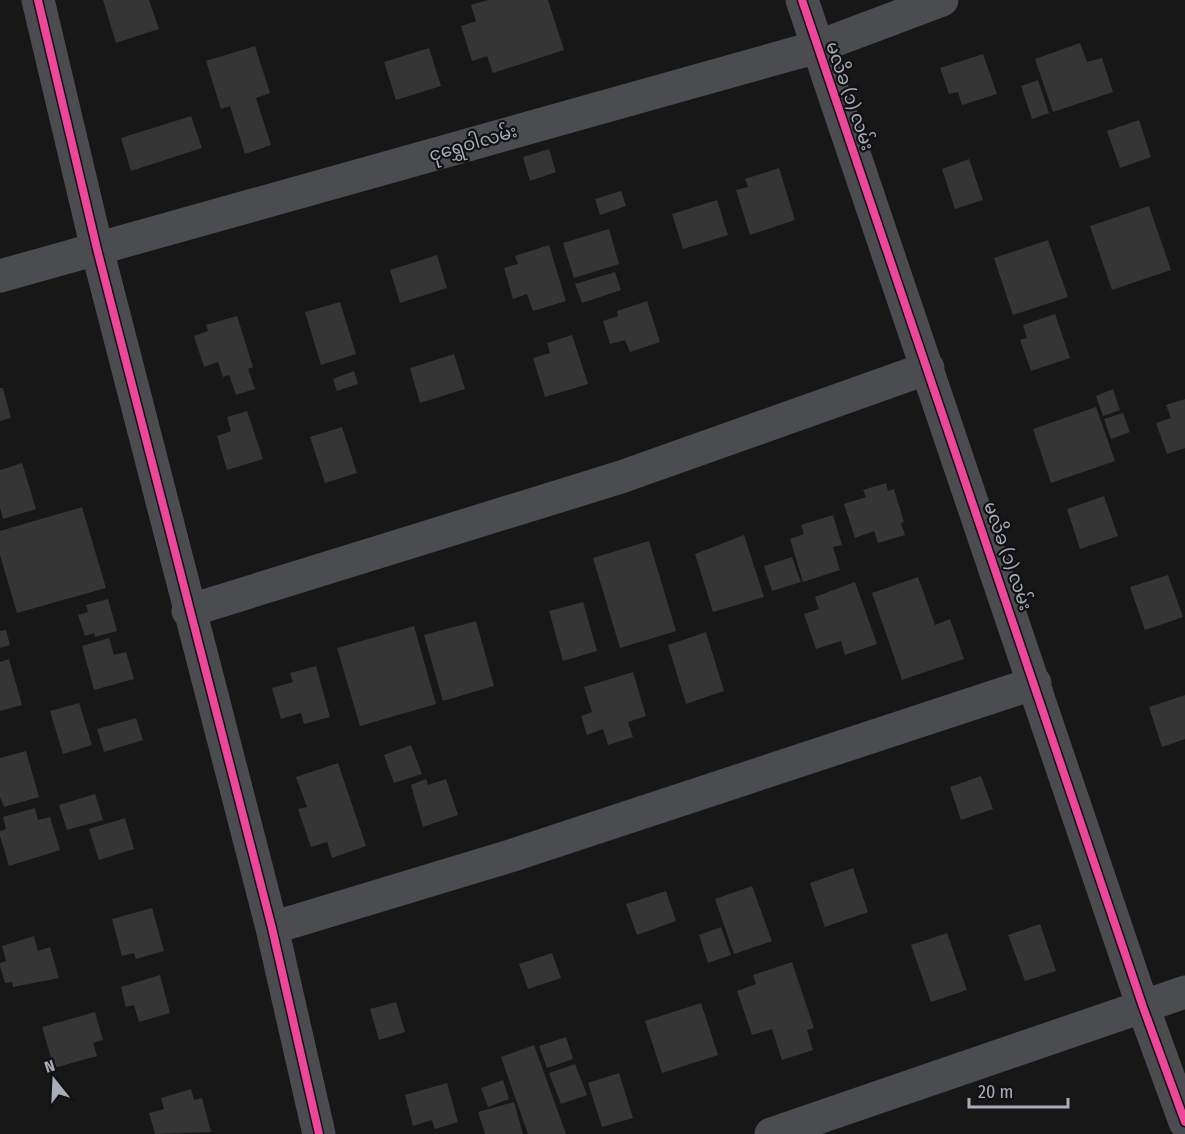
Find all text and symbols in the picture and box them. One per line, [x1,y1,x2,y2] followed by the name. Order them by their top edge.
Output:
[821,38,882,153] street label: မလိခ (၁) လမ်း
[426,118,521,170] street label: ငုရွှေဝါလမ်း
[979,498,1040,613] street label: မလိခ (၁) လမ်း
[24,1050,84,1110] north arrow
[42,1056,57,1077] text: N
[969,1071,1068,1109] scale bar
[978,1081,1013,1103] text: 20 m

